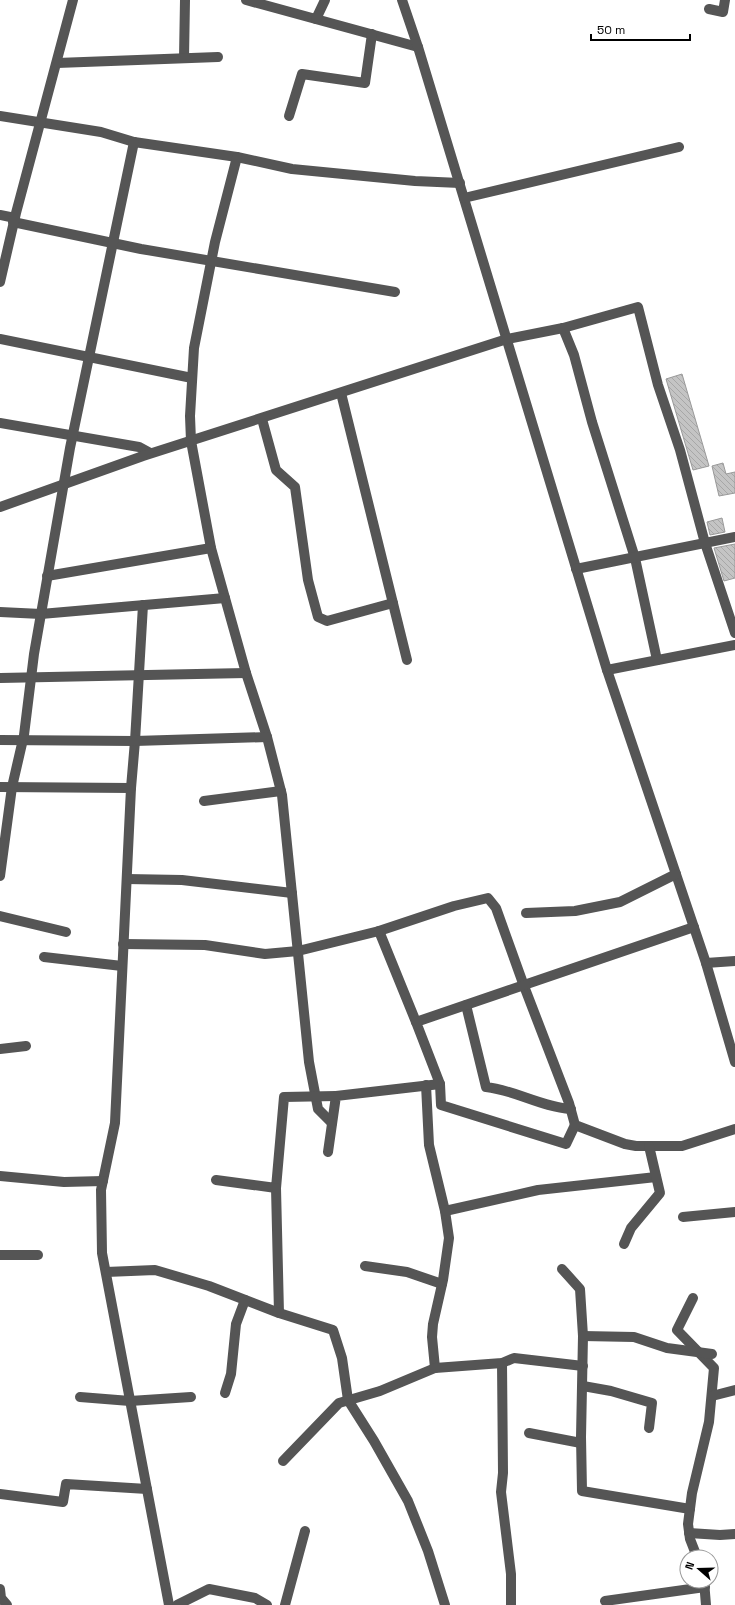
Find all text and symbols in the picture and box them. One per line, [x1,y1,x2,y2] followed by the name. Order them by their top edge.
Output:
[591,16,690,42] scale bar
[597,22,625,38] text: 50 m
[679,1549,719,1589] north arrow
[682,1560,697,1571] text: N

